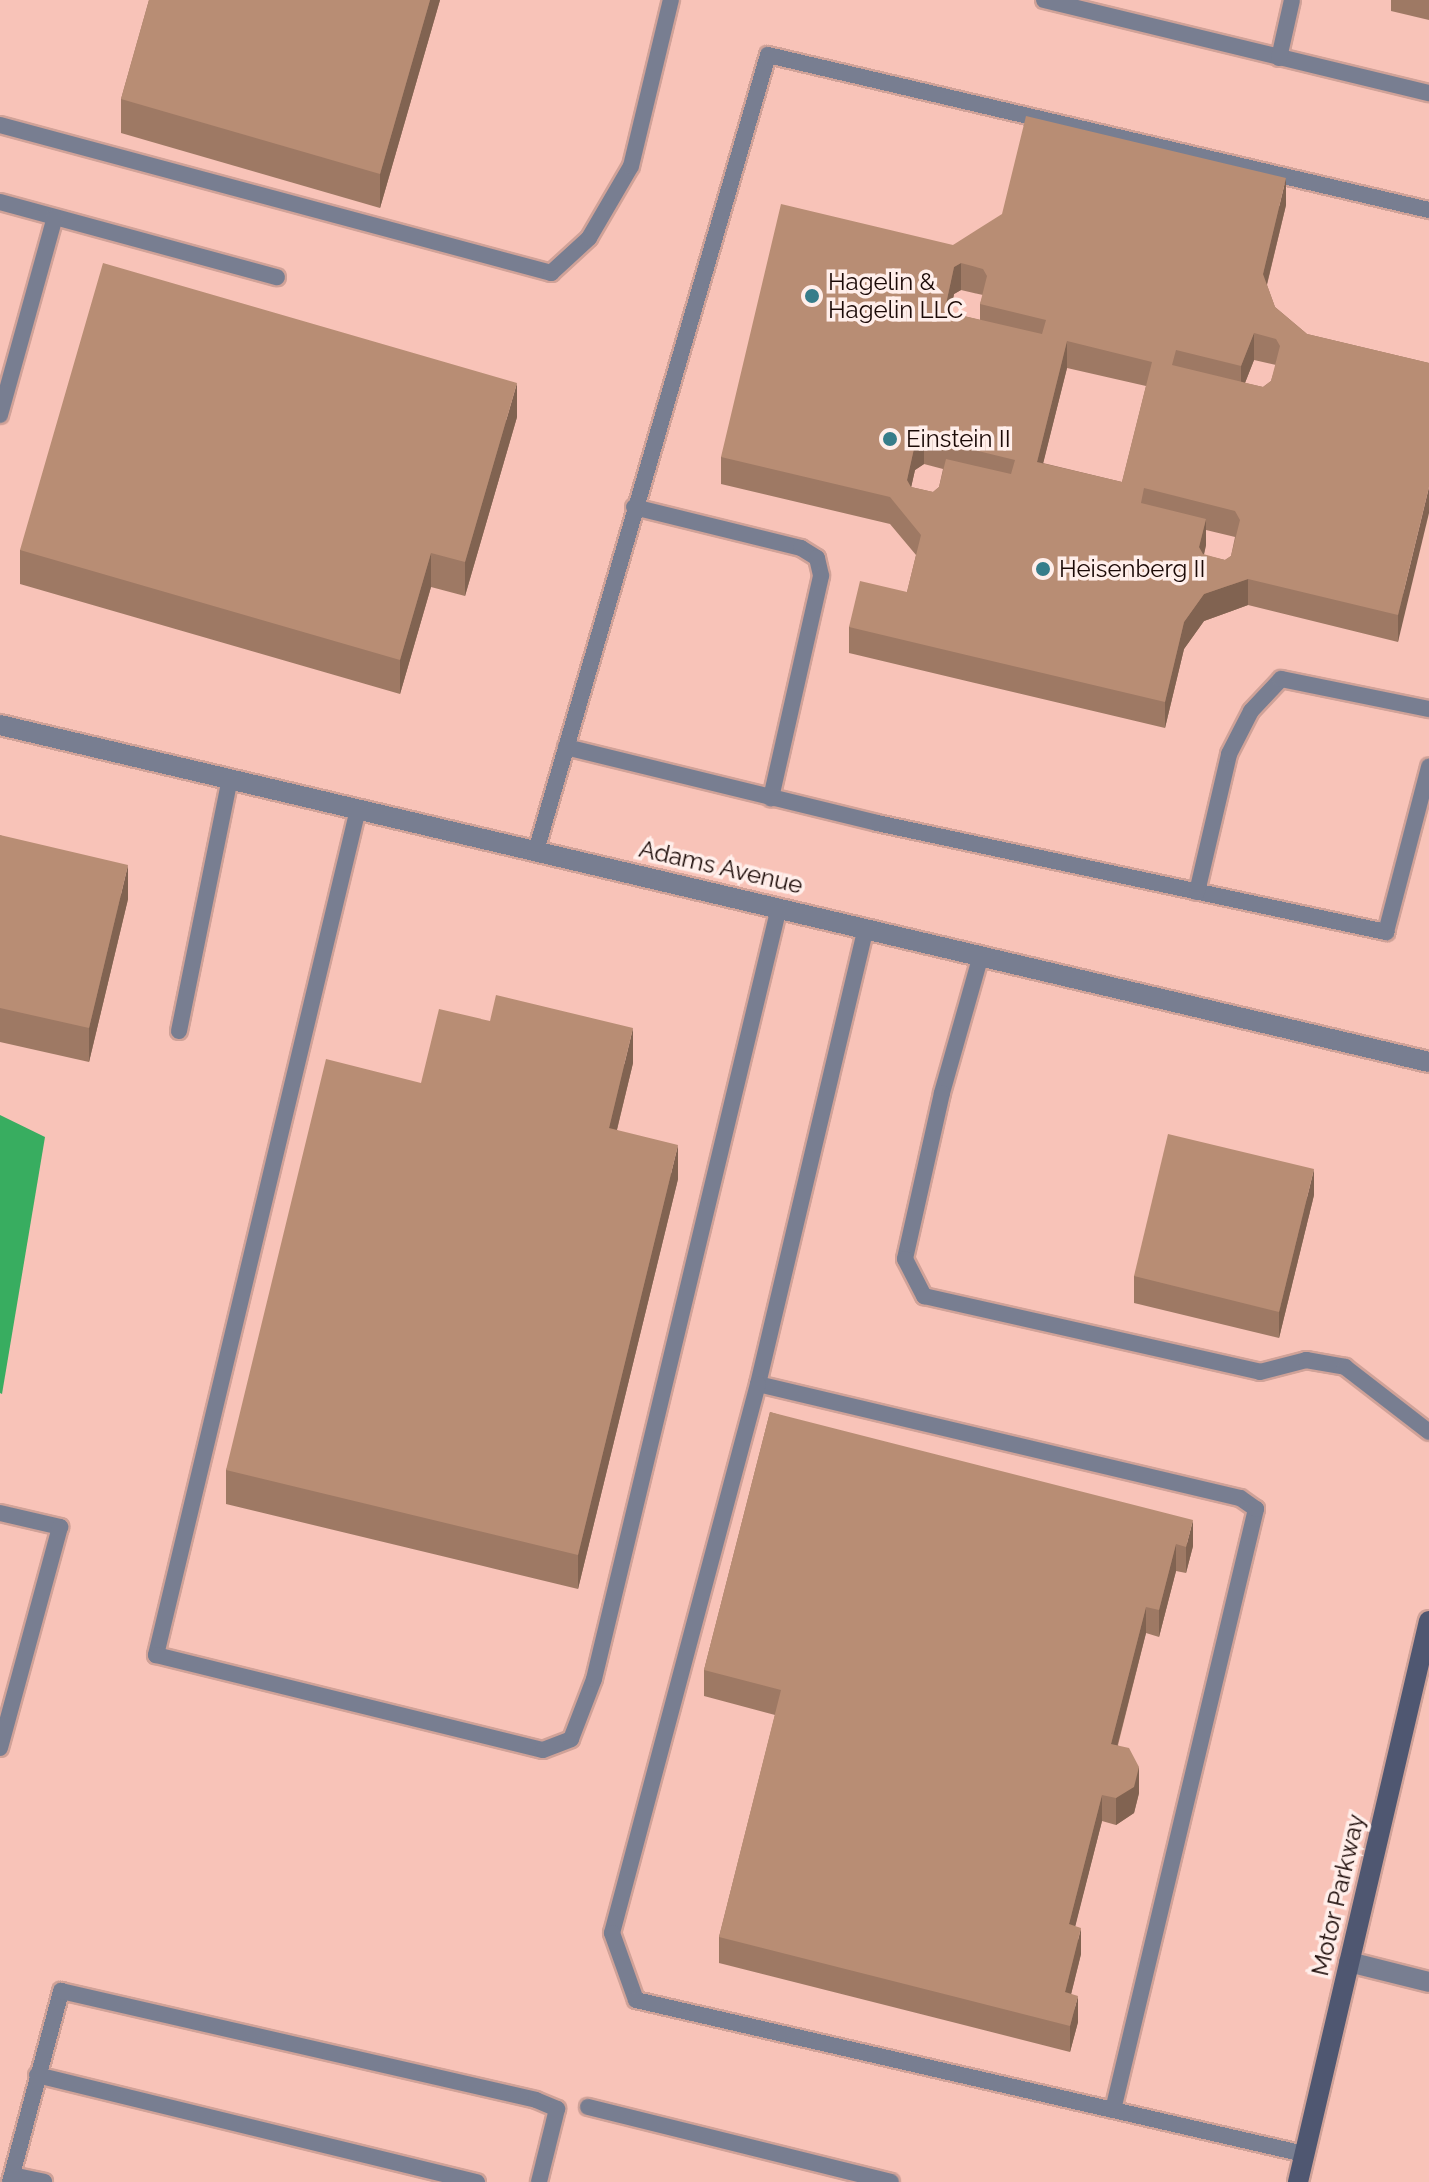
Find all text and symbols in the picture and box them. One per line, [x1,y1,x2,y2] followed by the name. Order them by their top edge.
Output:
[828,268,963,324] place label: Hagelin & Hagelin LLC
[803,287,821,305] marker: Hagelin & Hagelin LLC
[906,425,1011,453] place label: Einstein II
[881,430,899,448] marker: Einstein II
[1059,555,1205,583] place label: Heisenberg II
[1034,560,1052,578] marker: Heisenberg II
[636,834,806,900] street label: Adams Avenue
[1305,1811,1371,1979] street label: Motor Parkway

